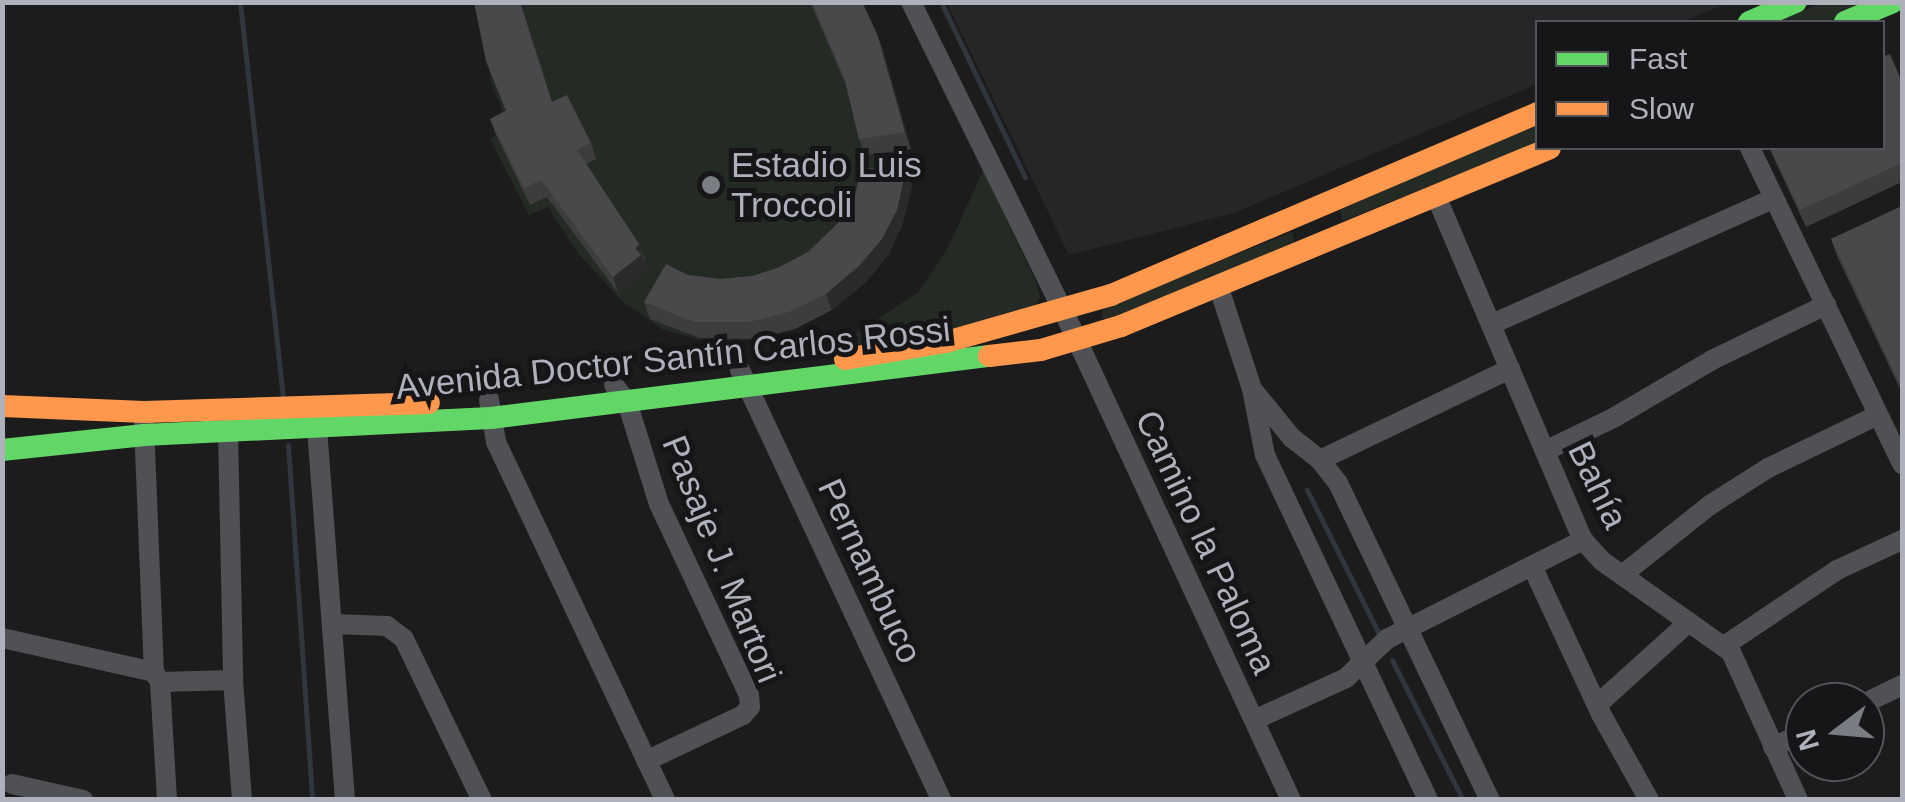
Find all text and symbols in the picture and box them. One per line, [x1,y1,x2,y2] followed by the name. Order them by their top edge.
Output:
[1535,20,1885,150] legend
[1629,42,1687,75] text: Fast
[1629,92,1694,125] text: Slow
[731,144,922,226] place label: Estadio Luis Troccoli
[700,174,722,196] marker: Estadio Luis Troccoli
[393,308,953,408] street label: Avenida Doctor Santín Carlos Rossi
[1127,404,1285,680] street label: Camino la Paloma
[653,429,791,689] street label: Pasaje J. Martori
[1559,435,1637,535] street label: Bahía
[809,472,931,670] street label: Pernambuco
[1785,682,1885,782] north arrow
[1790,726,1825,754] text: N

